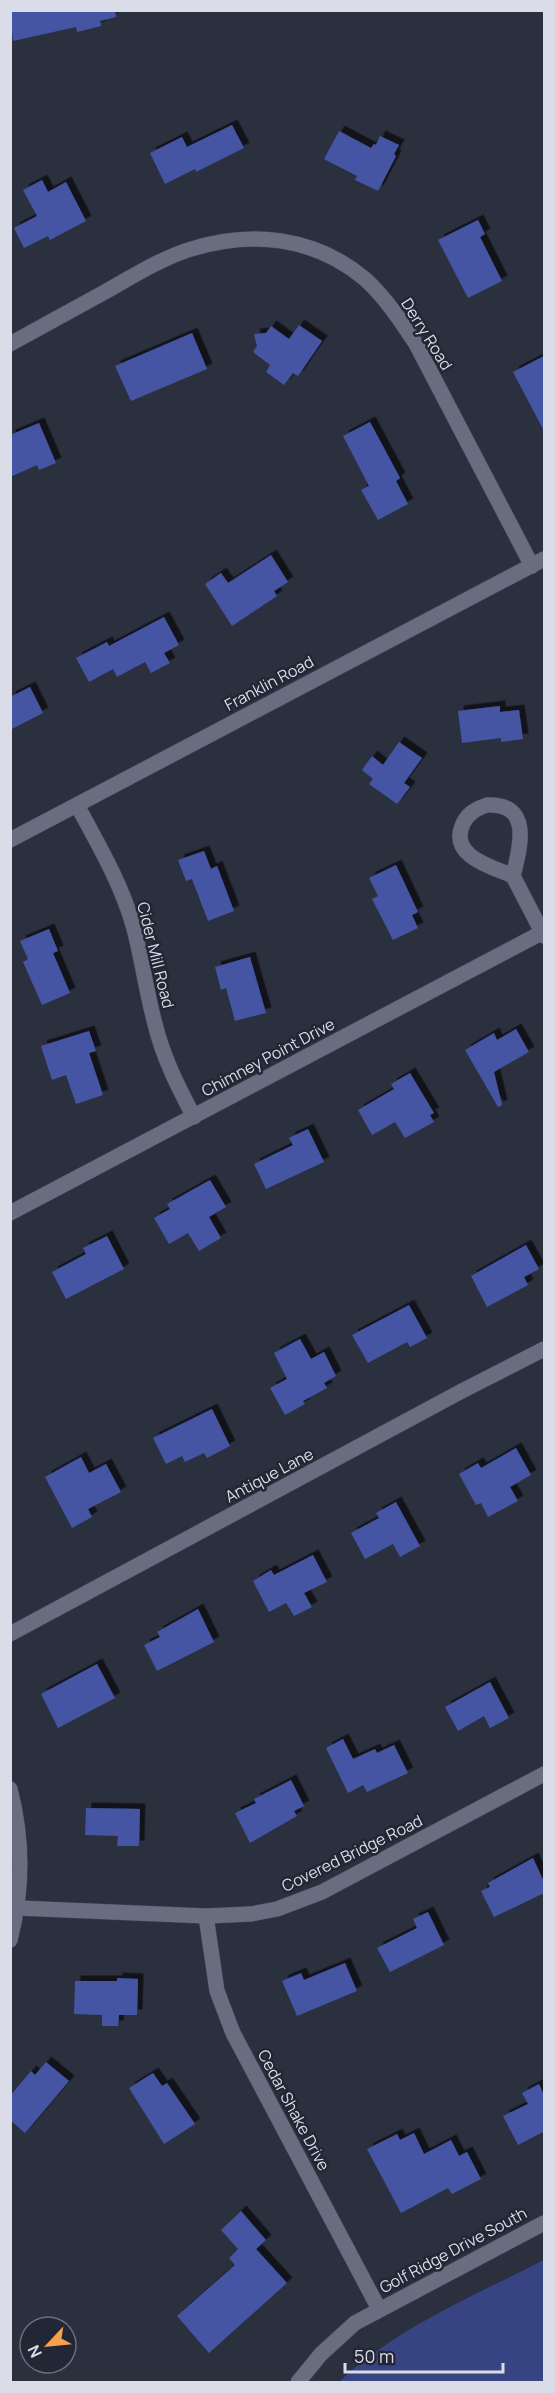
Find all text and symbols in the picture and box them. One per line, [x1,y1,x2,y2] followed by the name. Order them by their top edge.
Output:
[396,294,458,374] street label: Derry Road
[221,650,317,716] street label: Franklin Road
[132,900,180,1010] street label: Cider Mill Road
[198,1013,338,1101] street label: Chimney Point Drive
[221,1442,317,1508] street label: Antique Lane
[278,1809,426,1897] street label: Covered Bridge Road
[253,2046,335,2174] street label: Cedar Shake Drive
[375,2202,531,2298] street label: Golf Ridge Drive South
[18,2315,78,2375] north arrow
[345,2336,502,2374] scale bar
[22,2342,47,2362] text: N
[354,2344,394,2368] text: 50 m

